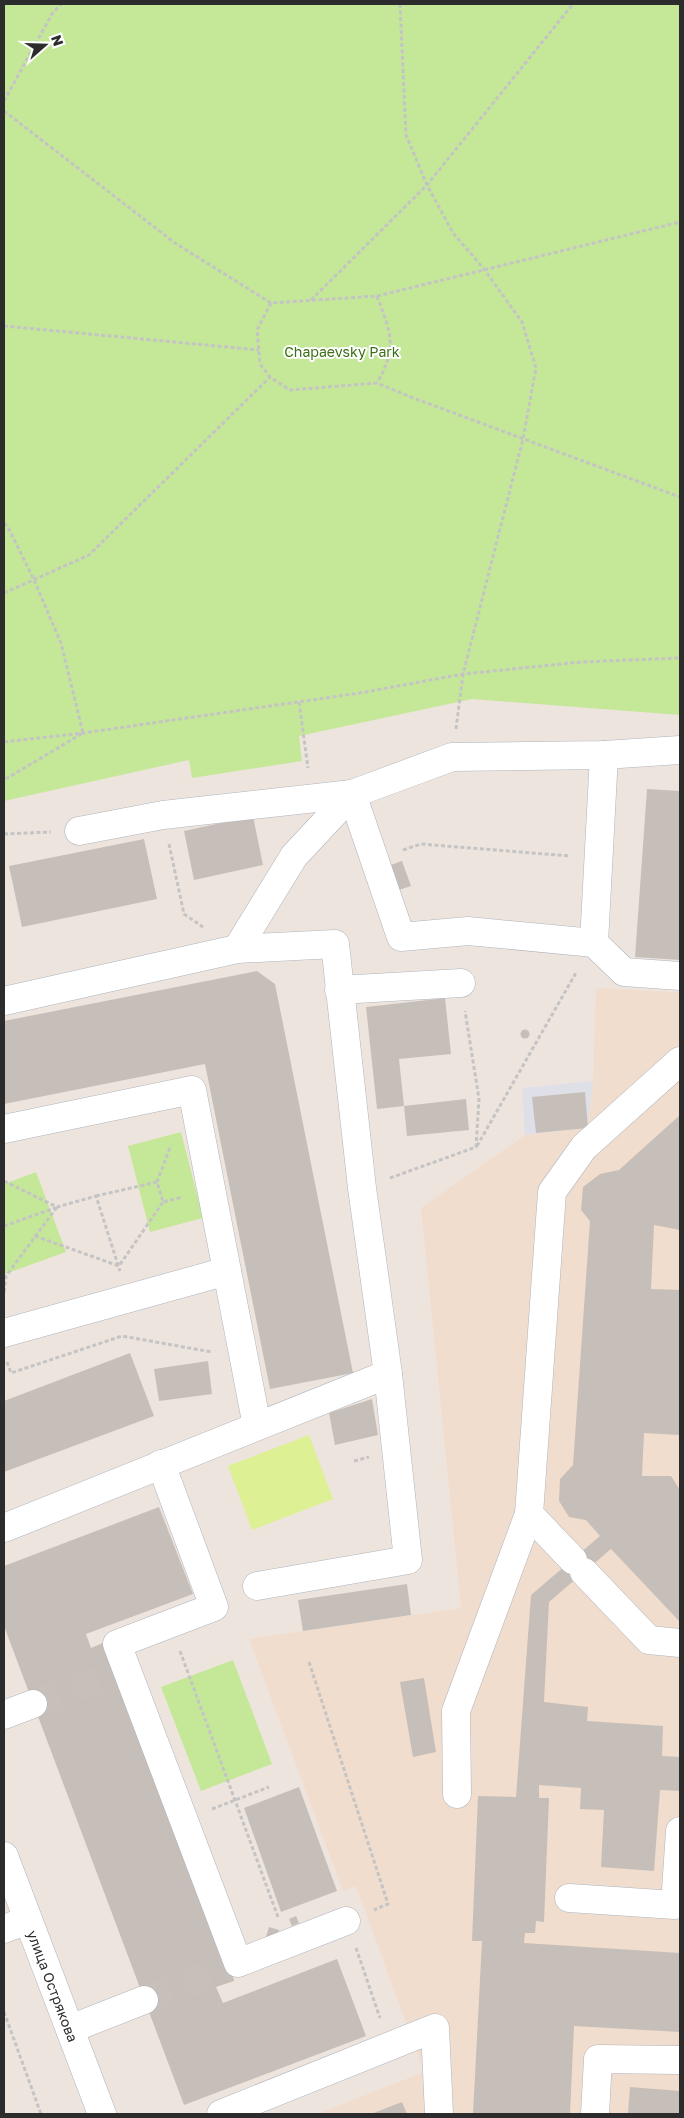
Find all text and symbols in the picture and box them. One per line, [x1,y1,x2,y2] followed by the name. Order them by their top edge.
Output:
[20,20,70,70] north arrow
[48,32,67,48] text: N
[284,343,400,360] park label: Chapaevsky Park
[24,1928,82,2044] street label: улица Острякова

